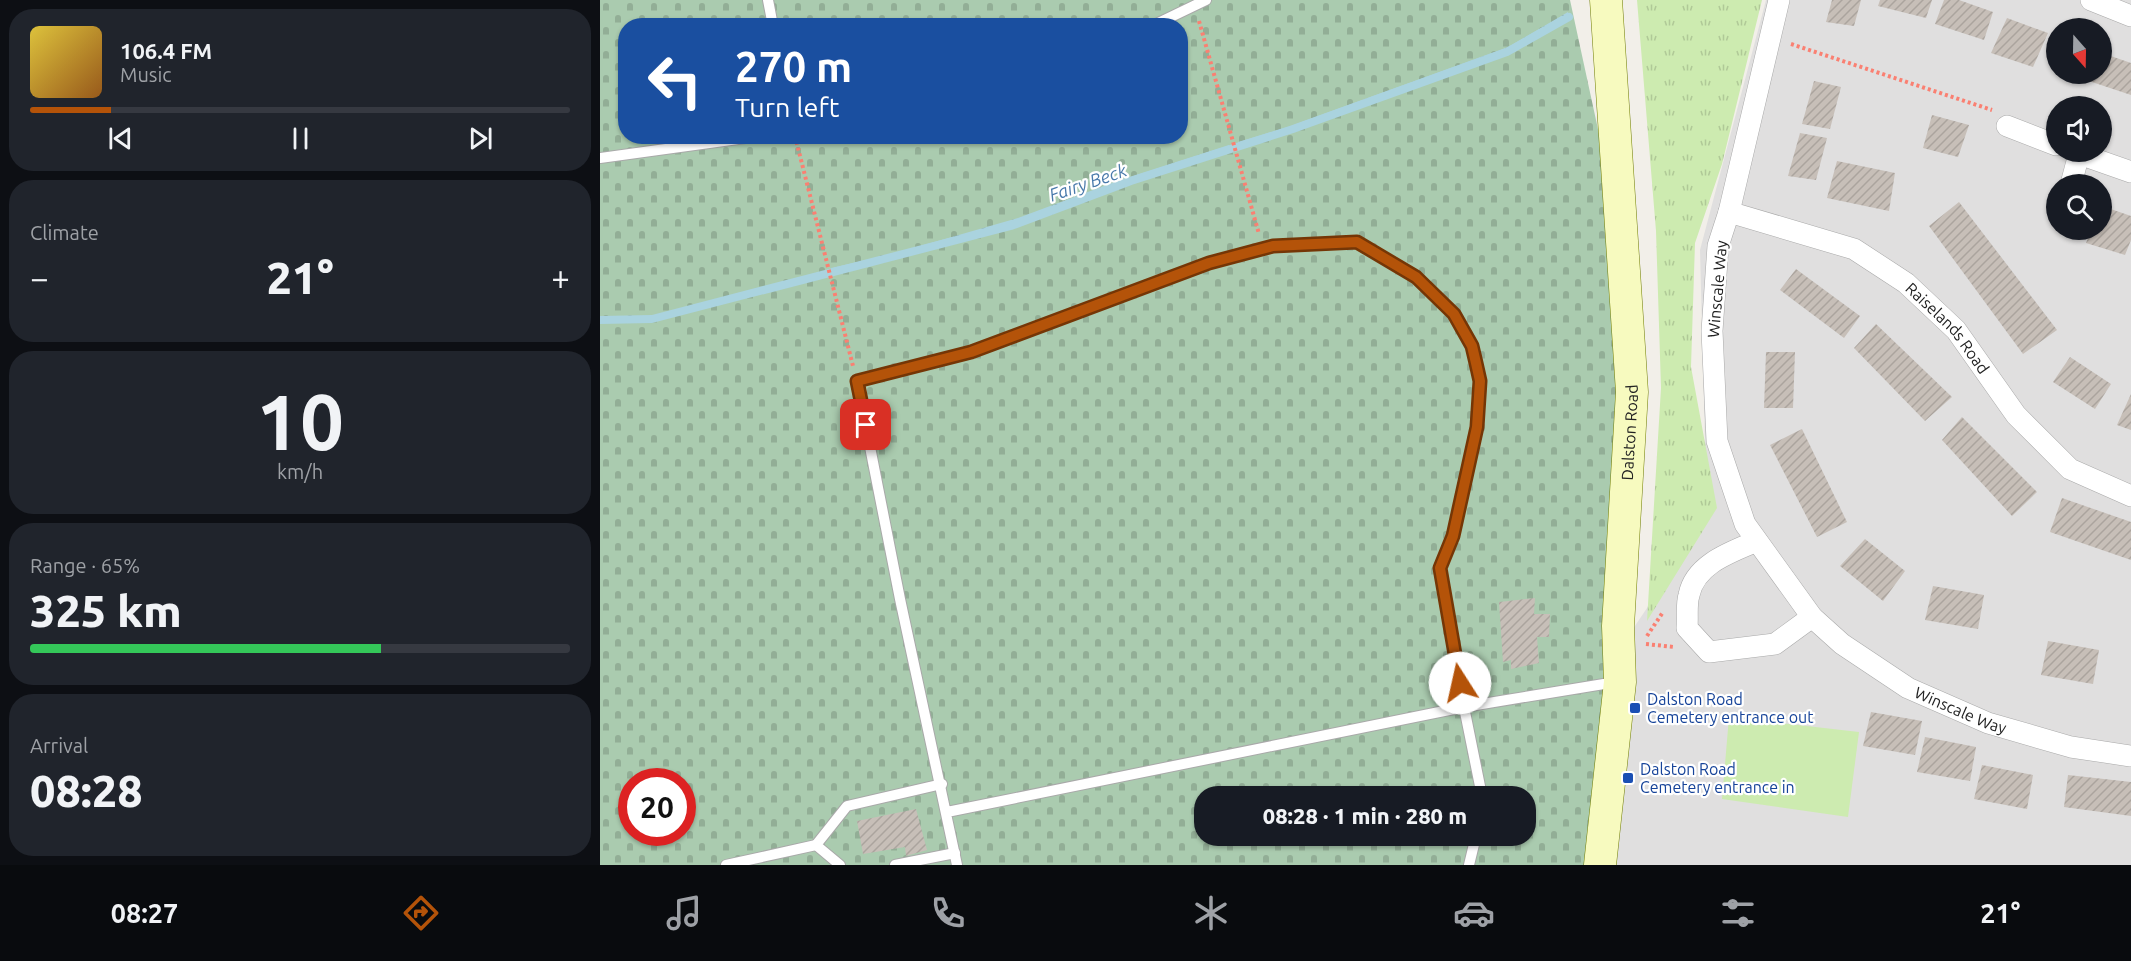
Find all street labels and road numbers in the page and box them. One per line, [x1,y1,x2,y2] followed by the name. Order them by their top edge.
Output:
[1704,239,1730,338] street label: Winscale Way
[1902,279,1993,377] street label: Raiselands Road
[1618,384,1641,481] street label: Dalston Road
[1912,683,2009,737] street label: Winscale Way

